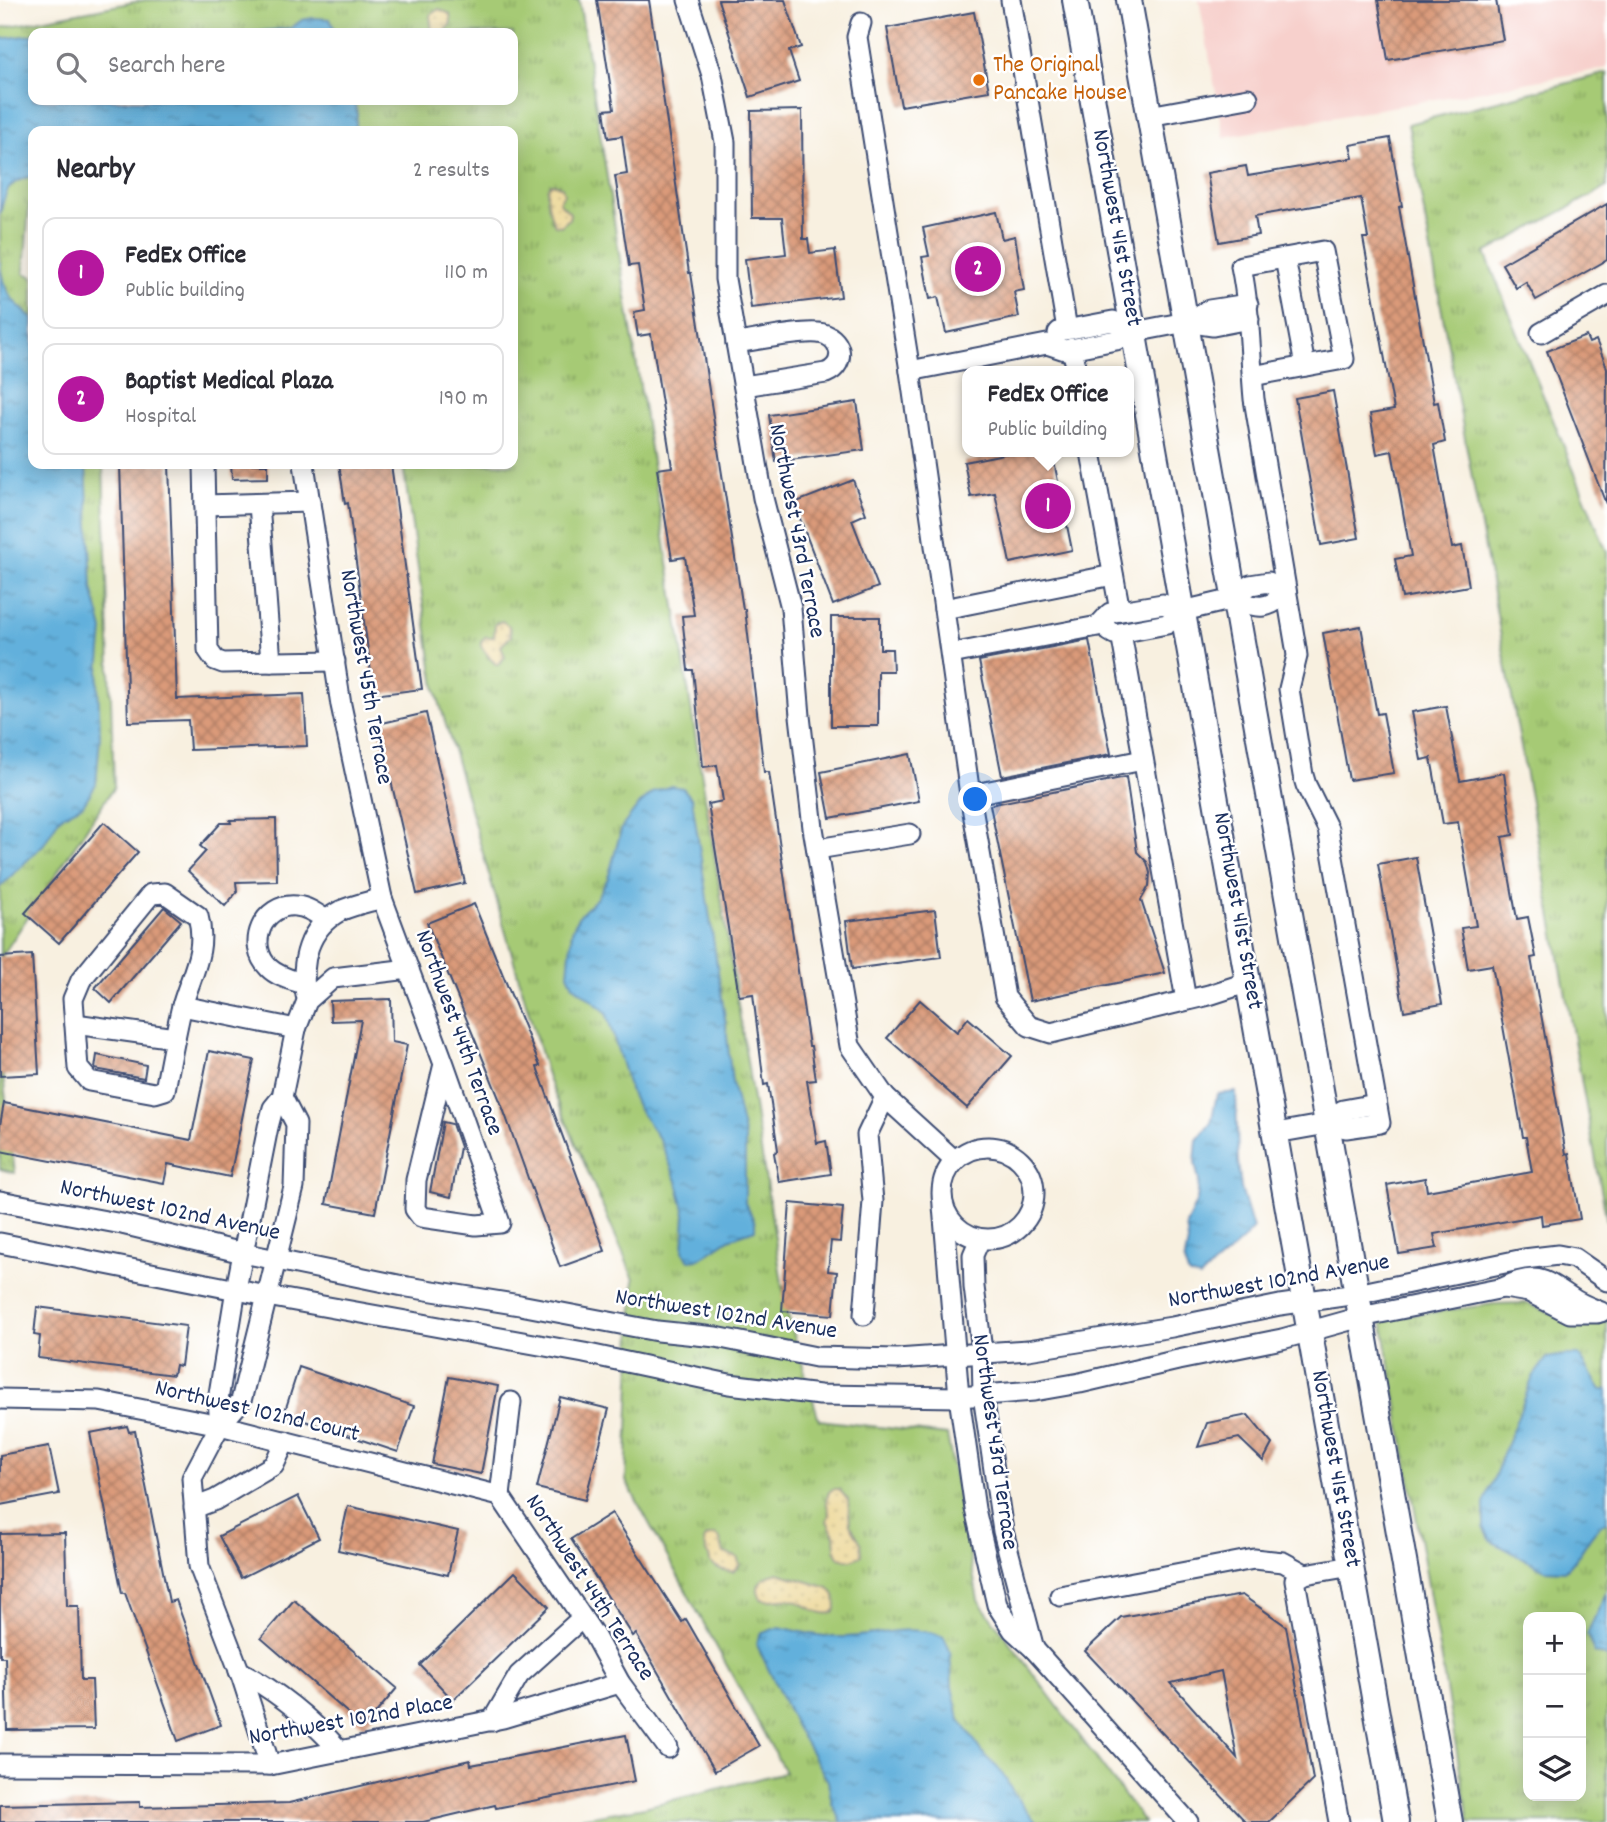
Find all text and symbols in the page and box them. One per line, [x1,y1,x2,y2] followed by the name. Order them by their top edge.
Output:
[28,28,518,105] search box
[52,48,90,86] icon: search
[108,48,226,85] text: Search here
[993,49,1127,111] place label: The Original Pancake House
[971,72,987,88] marker: The Original Pancake House
[1082,127,1150,329] street label: Northwest 41st Street
[56,150,134,193] text: Nearby
[413,155,490,188] text: 2 results
[125,238,246,275] text: FedEx Office
[955,243,1001,295] pin: 2
[78,257,84,290] text: 1
[444,257,488,290] text: 110 m
[125,275,245,308] text: Public building
[125,364,333,401] text: Baptist Medical Plaza
[962,366,1134,457] popup
[987,377,1109,414] text: FedEx Office
[76,383,86,416] text: 2
[439,383,488,416] text: 190 m
[125,401,196,434] text: Hospital
[987,414,1107,447] text: Public building
[759,421,833,641] street label: Northwest 43rd Terrace
[1025,480,1071,532] pin: 1
[329,567,401,787] street label: Northwest 45th Terrace
[958,782,992,816] your location
[1203,810,1271,1012] street label: Northwest 41st Street
[405,925,511,1141] street label: Northwest 44th Terrace
[57,1171,283,1251] street label: Northwest 102nd Avenue
[1166,1246,1392,1318] street label: Northwest 102nd Avenue
[613,1281,839,1349] street label: Northwest 102nd Avenue
[962,1332,1026,1552] street label: Northwest 43rd Terrace
[1301,1368,1369,1570] street label: Northwest 41st Street
[151,1372,363,1452] street label: Northwest 102nd Court
[516,1488,662,1688] street label: Northwest 44th Terrace
[1523,1612,1586,1801] map controls
[1523,1612,1586,1675] button: +
[1523,1675,1586,1738] button: −
[246,1686,456,1756] street label: Northwest 102nd Place
[1523,1738,1586,1801] button: layers

